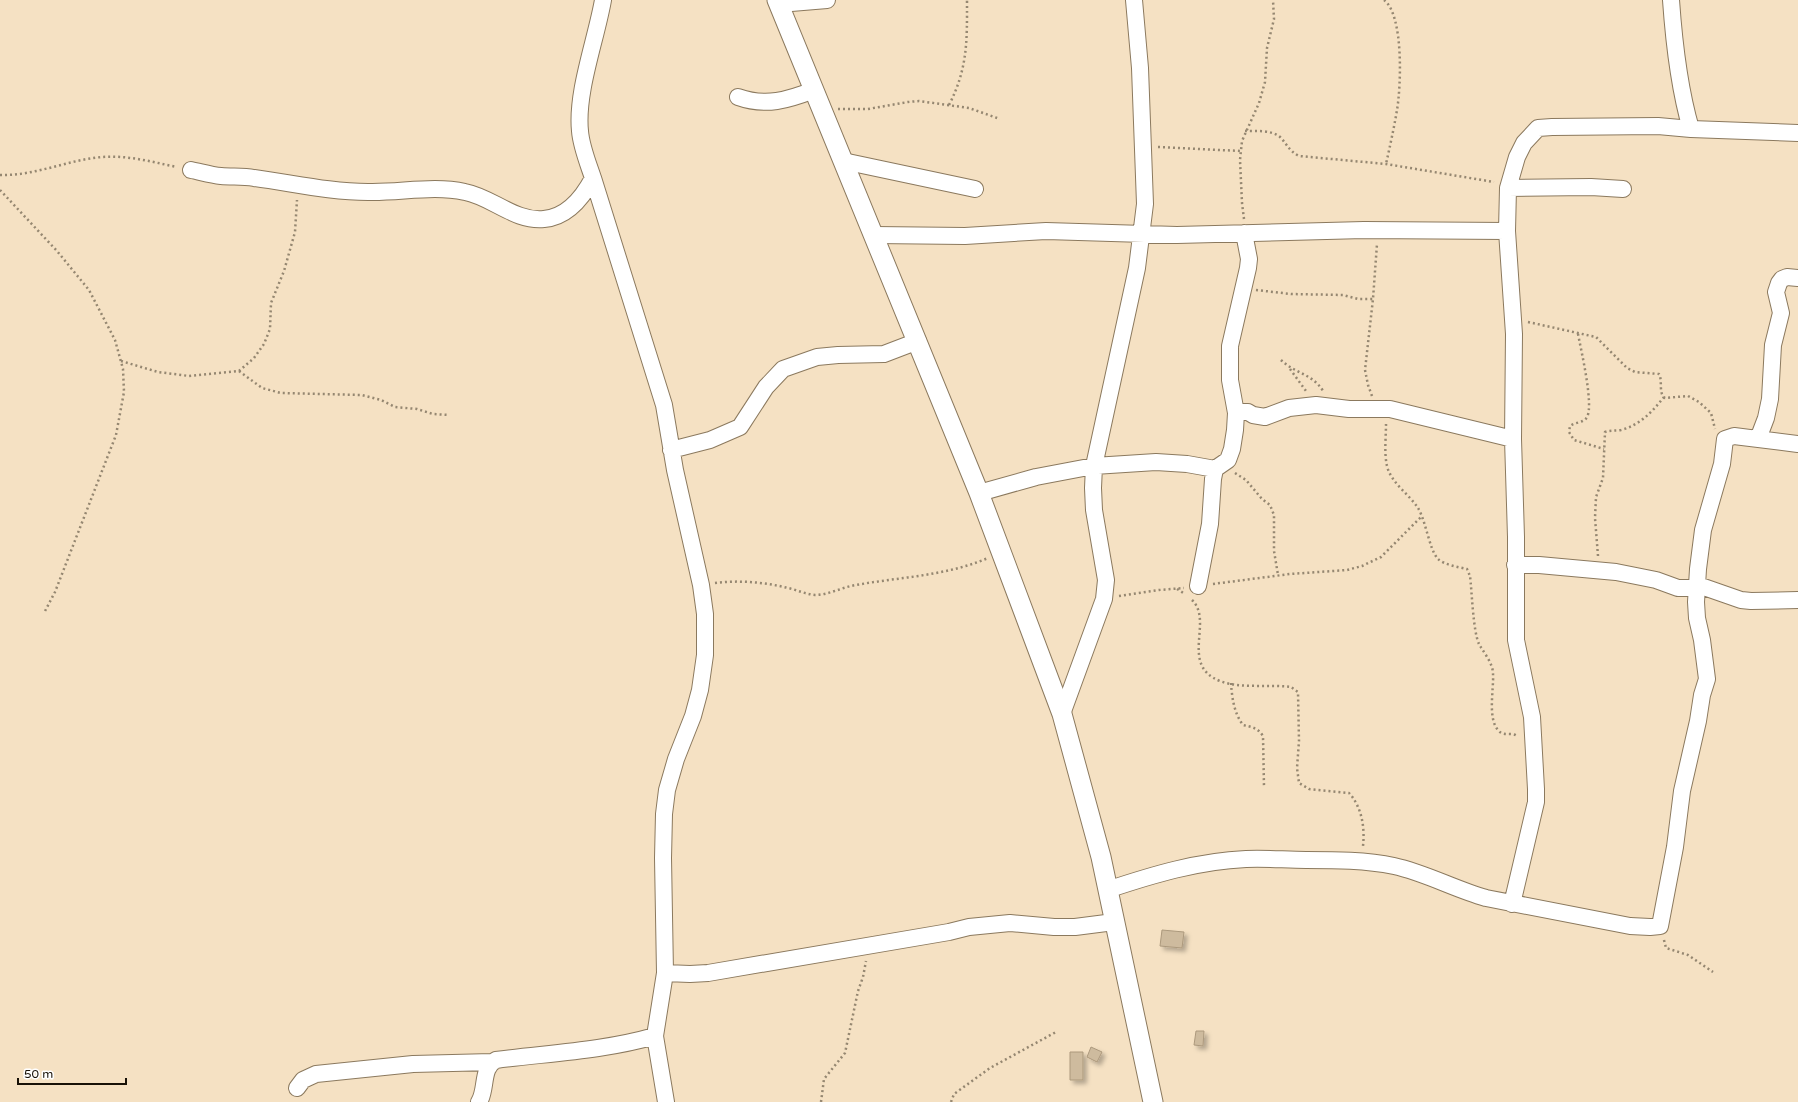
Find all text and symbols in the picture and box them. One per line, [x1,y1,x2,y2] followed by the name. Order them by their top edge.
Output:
[18,1060,126,1086] scale bar
[24,1067,53,1081] text: 50 m

